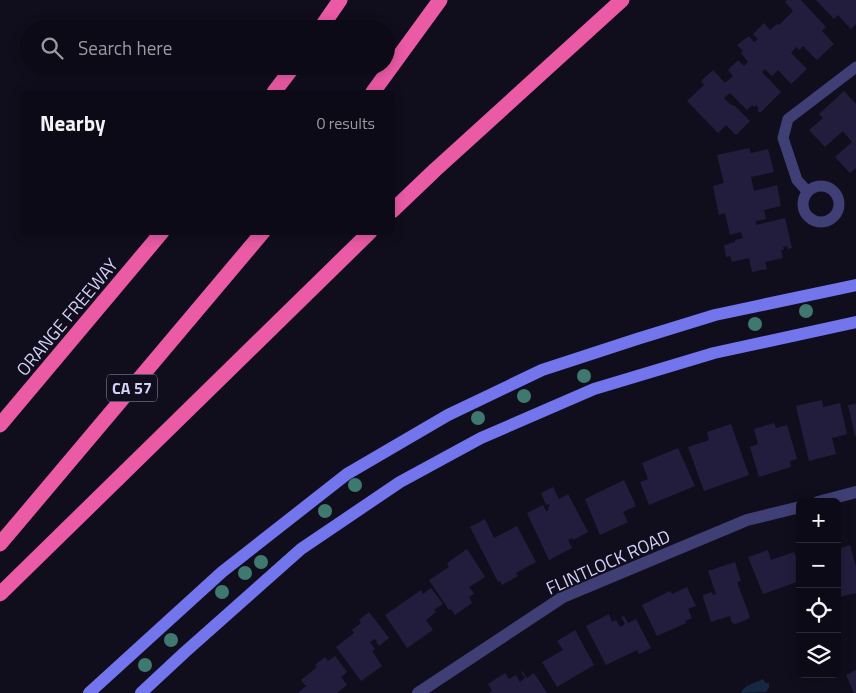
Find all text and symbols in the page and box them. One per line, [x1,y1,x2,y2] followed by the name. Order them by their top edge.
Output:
[20,20,395,75] search box
[78,33,172,62] text: Search here
[38,34,66,62] icon: search
[40,107,105,139] text: Nearby
[316,111,375,135] text: 0 results
[10,252,125,382] street label: ORANGE FREEWAY
[107,374,157,402] road number: CA 57
[796,498,841,678] map controls
[796,498,841,543] button: +
[542,523,674,601] street label: FLINTLOCK ROAD
[796,543,841,588] button: −
[796,588,841,633] button: locate
[796,633,841,678] button: layers

